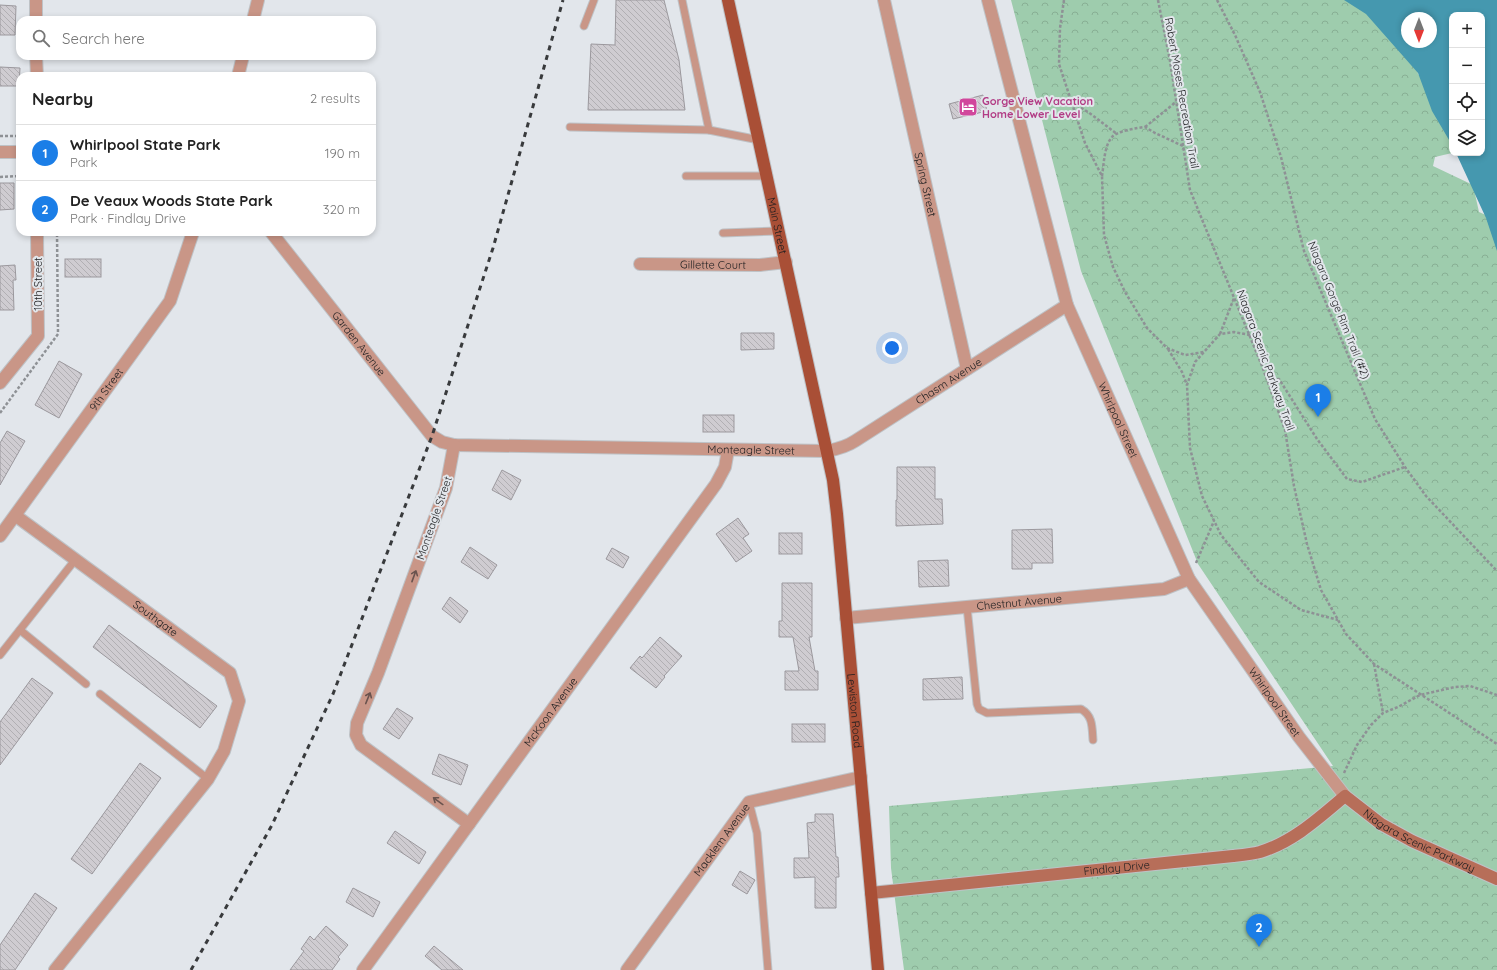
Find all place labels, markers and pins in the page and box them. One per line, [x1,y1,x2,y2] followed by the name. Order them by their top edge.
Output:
[982,94,1093,121] place label: Gorge View Vacation Home Lower Level
[957,96,979,118] hotel icon: Gorge View Vacation Home Lower Level
[1305,384,1331,417] pin: 1
[1246,914,1272,947] pin: 2

